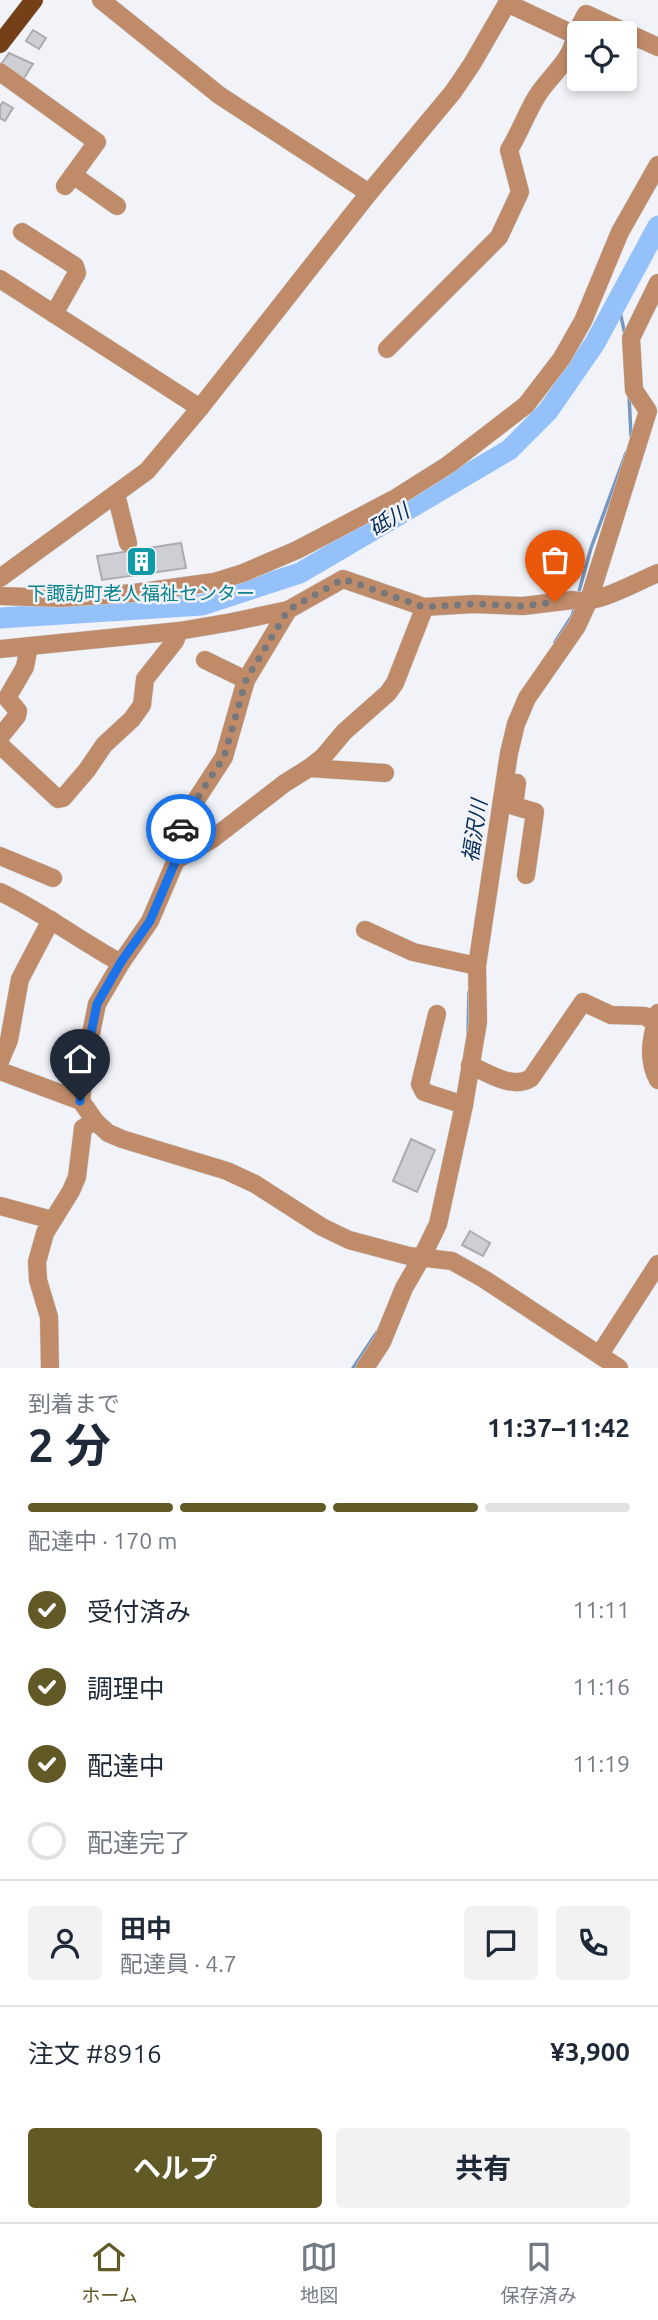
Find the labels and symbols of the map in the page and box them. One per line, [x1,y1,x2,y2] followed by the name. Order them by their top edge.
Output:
[364,497,414,540] water label: 砥川
[525,530,585,602] pin
[124,545,158,579] building icon: 下諏訪町老人福祉センター
[27,582,255,604] place label: 下諏訪町老人福祉センター
[146,794,216,864] courier
[457,796,491,864] water label: 福沢川
[50,1029,110,1101] pin

